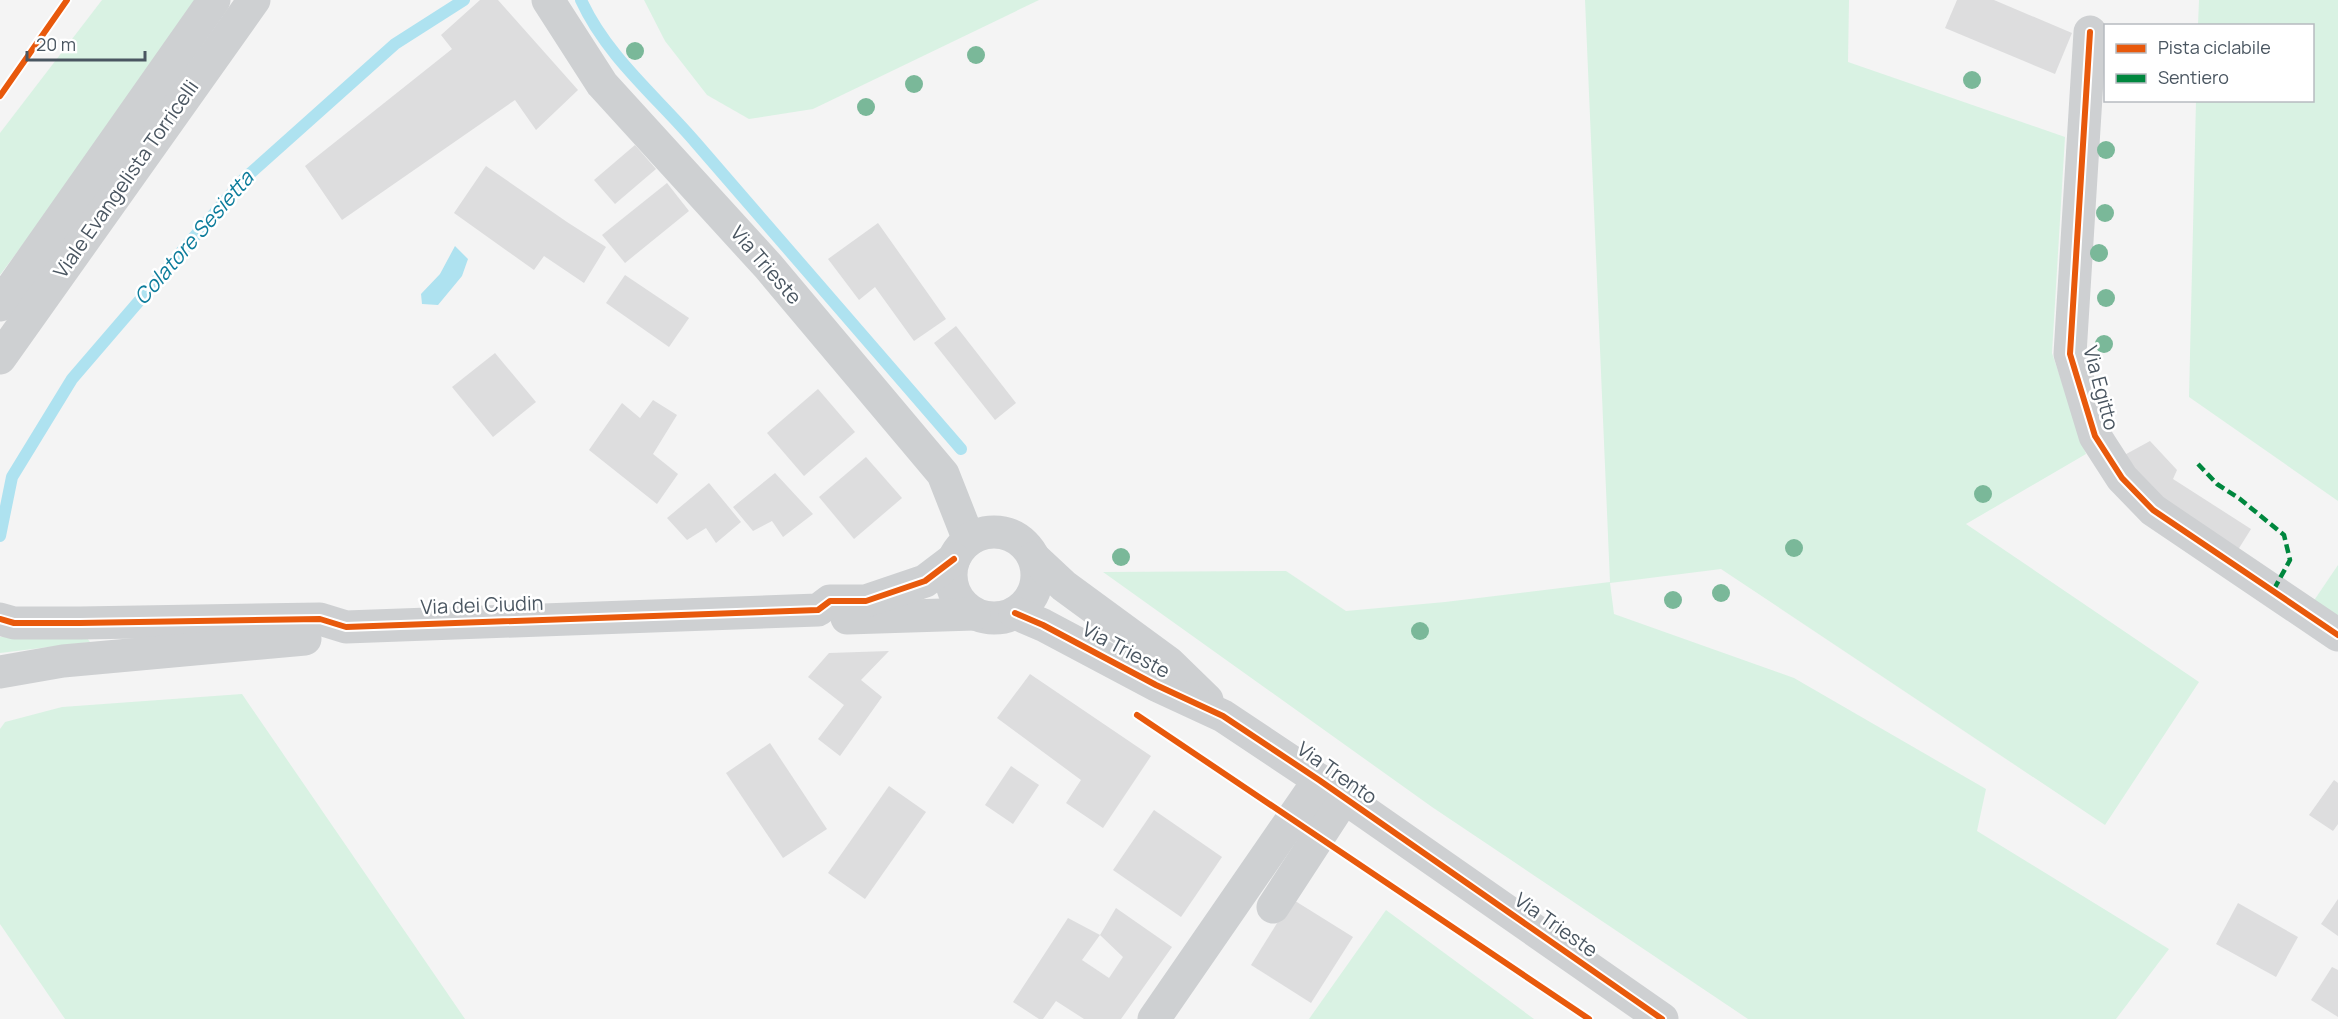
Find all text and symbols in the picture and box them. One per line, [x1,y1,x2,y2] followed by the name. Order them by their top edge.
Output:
[27,24,146,62] scale bar
[2104,24,2314,102] legend
[36,32,76,56] text: 20 m
[2158,35,2271,59] text: Pista ciclabile
[2158,65,2229,89] text: Sentiero
[47,74,204,283] street label: Viale Evangelista Torricelli
[127,163,260,310] water label: Colatore Sesietta
[725,220,808,310] street label: Via Trieste
[2077,343,2126,433] street label: Via Egitto
[420,589,544,620] street label: Via dei Ciudin
[1078,615,1175,684] street label: Via Trieste
[1292,735,1383,810] street label: Via Trento
[1509,886,1603,963] street label: Via Trieste

